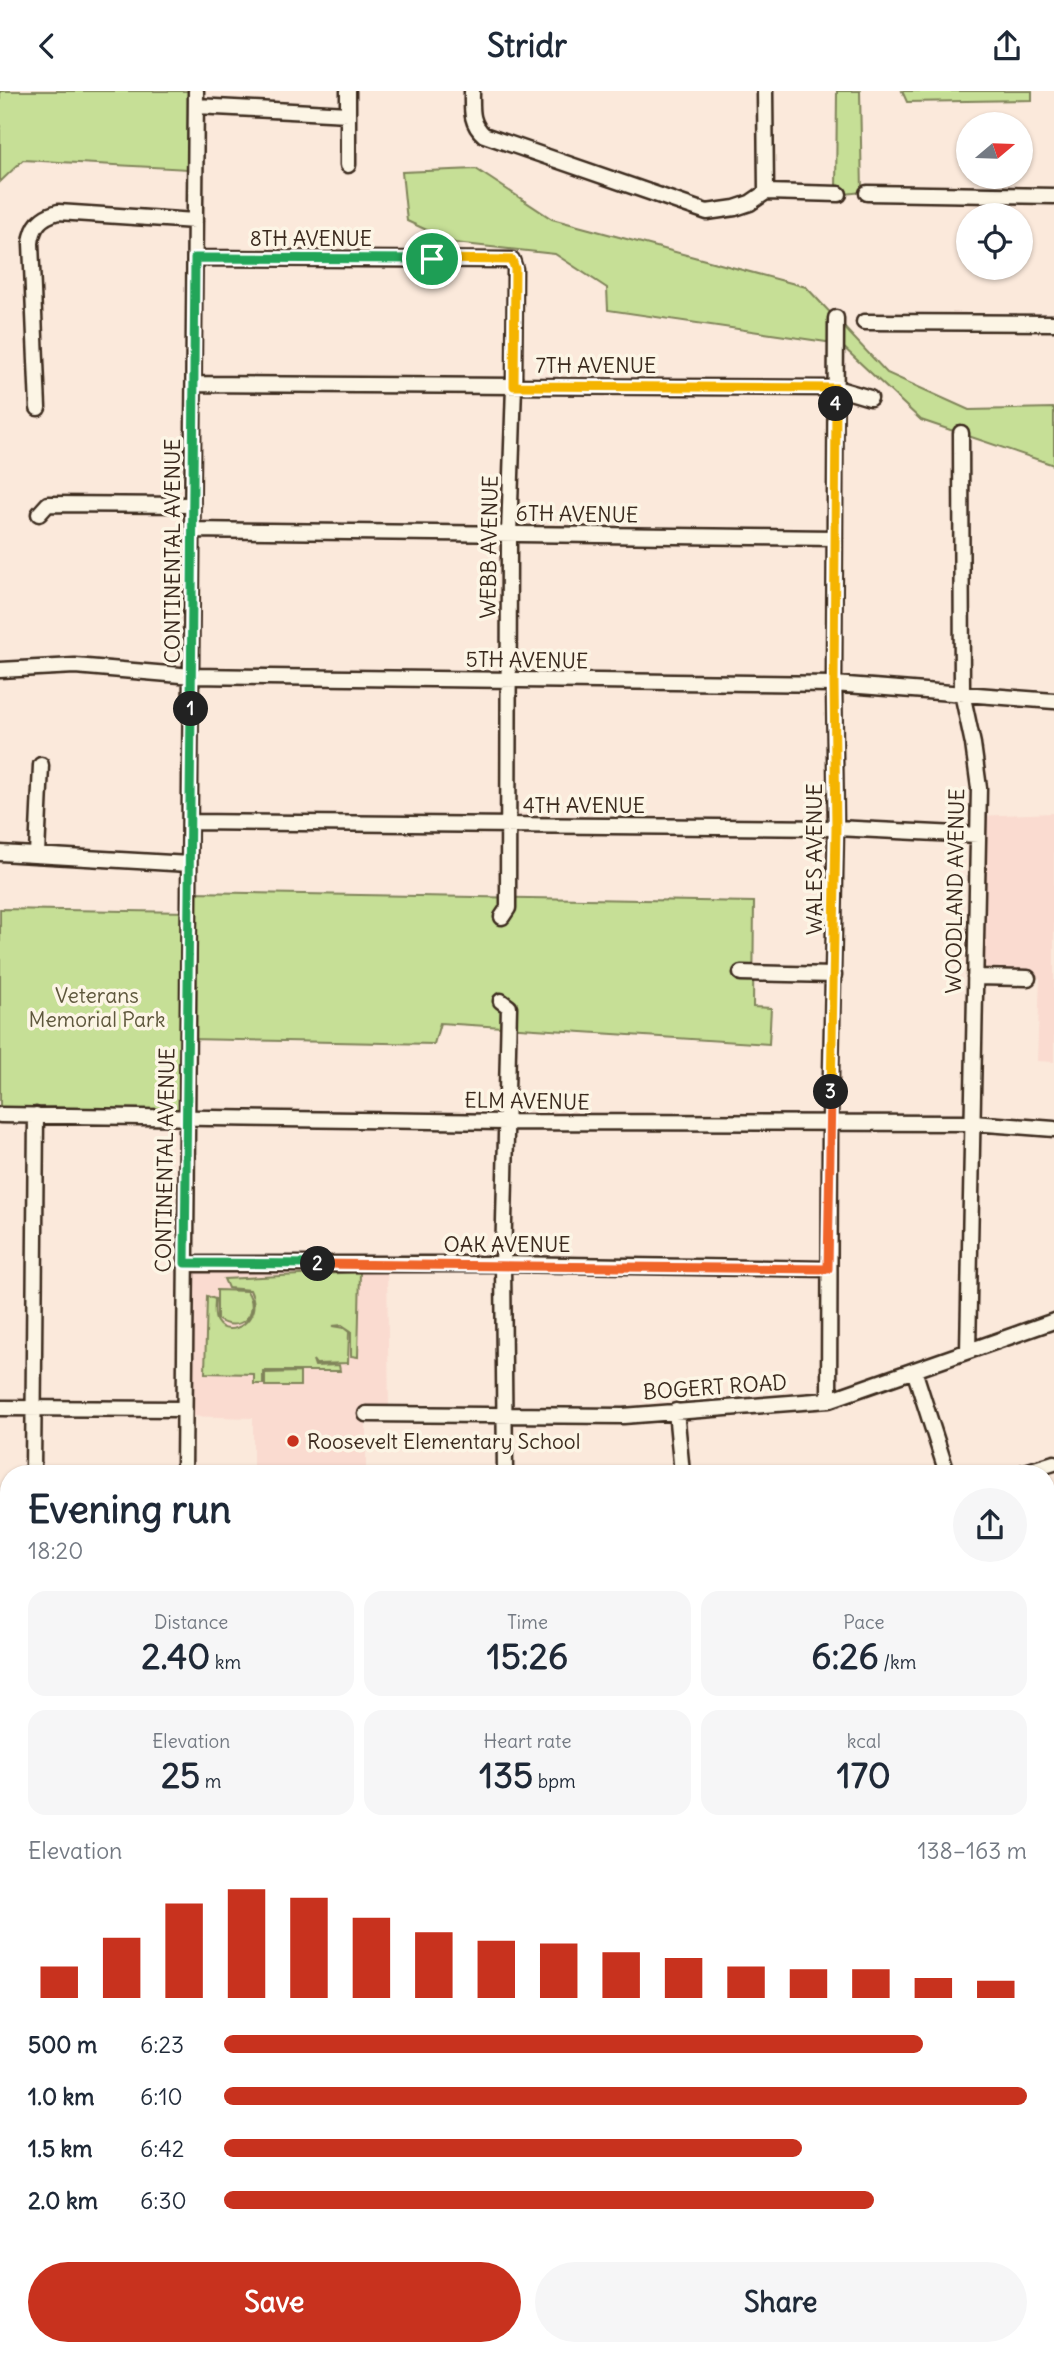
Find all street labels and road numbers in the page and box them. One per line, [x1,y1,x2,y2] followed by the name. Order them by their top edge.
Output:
[250,225,372,252] street label: 8TH AVENUE
[536,352,656,379] street label: 7TH AVENUE
[159,438,186,664] street label: CONTINENTAL AVENUE
[474,475,504,619] street label: WEBB AVENUE
[515,499,639,529] street label: 6TH AVENUE
[465,645,589,675] street label: 5TH AVENUE
[801,783,828,935] street label: WALES AVENUE
[940,788,970,994] street label: WOODLAND AVENUE
[523,792,645,819] street label: 4TH AVENUE
[150,1047,180,1273] street label: CONTINENTAL AVENUE
[464,1086,590,1116] street label: ELM AVENUE
[443,1231,571,1258] street label: OAK AVENUE
[642,1369,788,1405] street label: BOGERT ROAD

